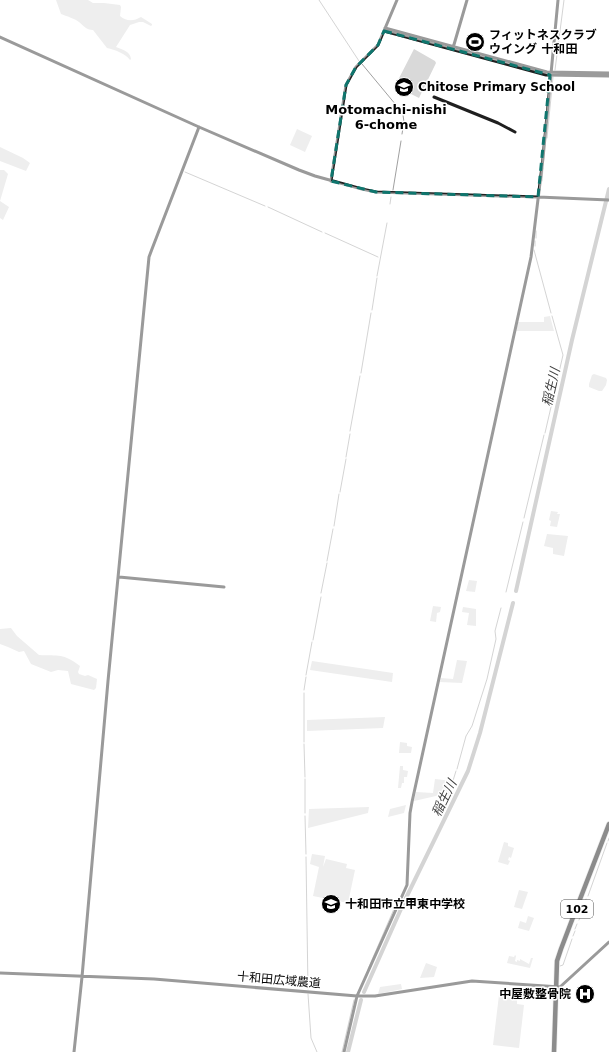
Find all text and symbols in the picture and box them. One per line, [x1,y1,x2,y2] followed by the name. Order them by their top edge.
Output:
[489,28,597,56] place label: フィットネスクラブ ウイング 十和田
[464,31,486,53] sports icon: フィットネスクラブ ウイング 十和田
[393,76,415,98] school or university icon: Chitose Primary School
[418,80,575,94] place label: Chitose Primary School
[325,102,447,132] district label: Motomachi-nishi 6-chome
[539,364,563,408] water label: 稲生川
[429,775,460,819] water label: 稲生川
[320,893,342,915] school or university icon: 十和田市立甲東中学校
[345,897,465,911] place label: 十和田市立甲東中学校
[561,900,593,918] road number: 102
[237,969,321,991] street label: 十和田広域農道
[574,983,596,1005] hospital icon: 中屋敷整骨院
[499,987,571,1001] place label: 中屋敷整骨院

